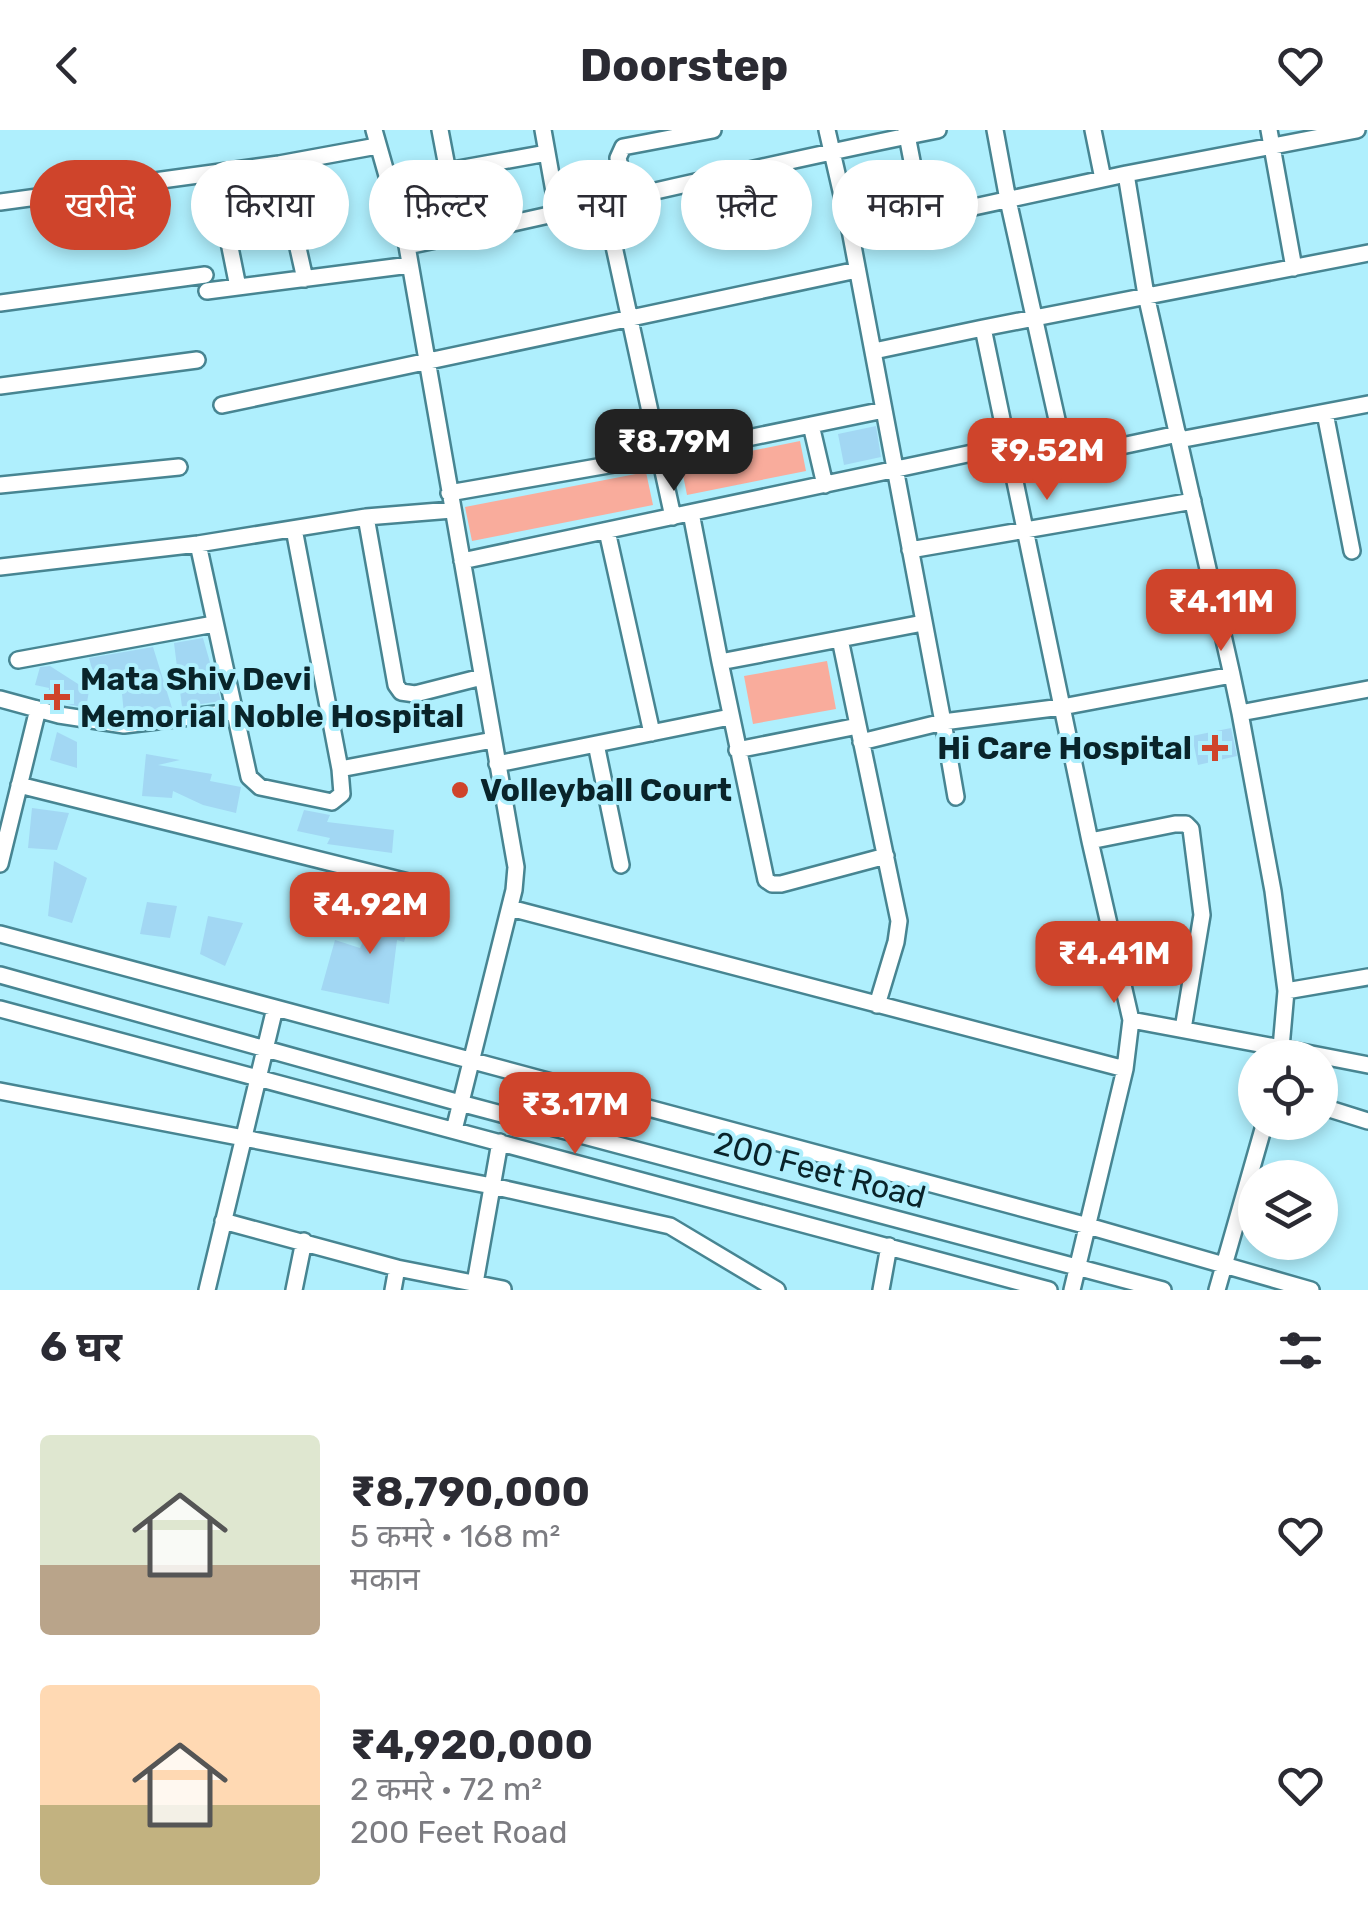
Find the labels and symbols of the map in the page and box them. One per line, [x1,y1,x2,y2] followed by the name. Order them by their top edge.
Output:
[593,409,755,494] pin: ₹8.79M
[966,418,1128,503] pin: ₹9.52M
[1140,569,1302,654] pin: ₹4.11M
[80,660,464,735] place label: Mata Shiv Devi Memorial Noble Hospital
[44,684,70,710] marker: Mata Shiv Devi Memorial Noble Hospital
[937,729,1192,767] place label: Hi Care Hospital
[1202,735,1228,761] marker: Hi Care Hospital
[480,771,732,809] place label: Volleyball Court
[449,779,471,801] marker: Volleyball Court
[289,872,451,957] pin: ₹4.92M
[1033,921,1195,1006] pin: ₹4.41M
[494,1072,656,1157] pin: ₹3.17M
[710,1123,930,1217] street label: 200 Feet Road

